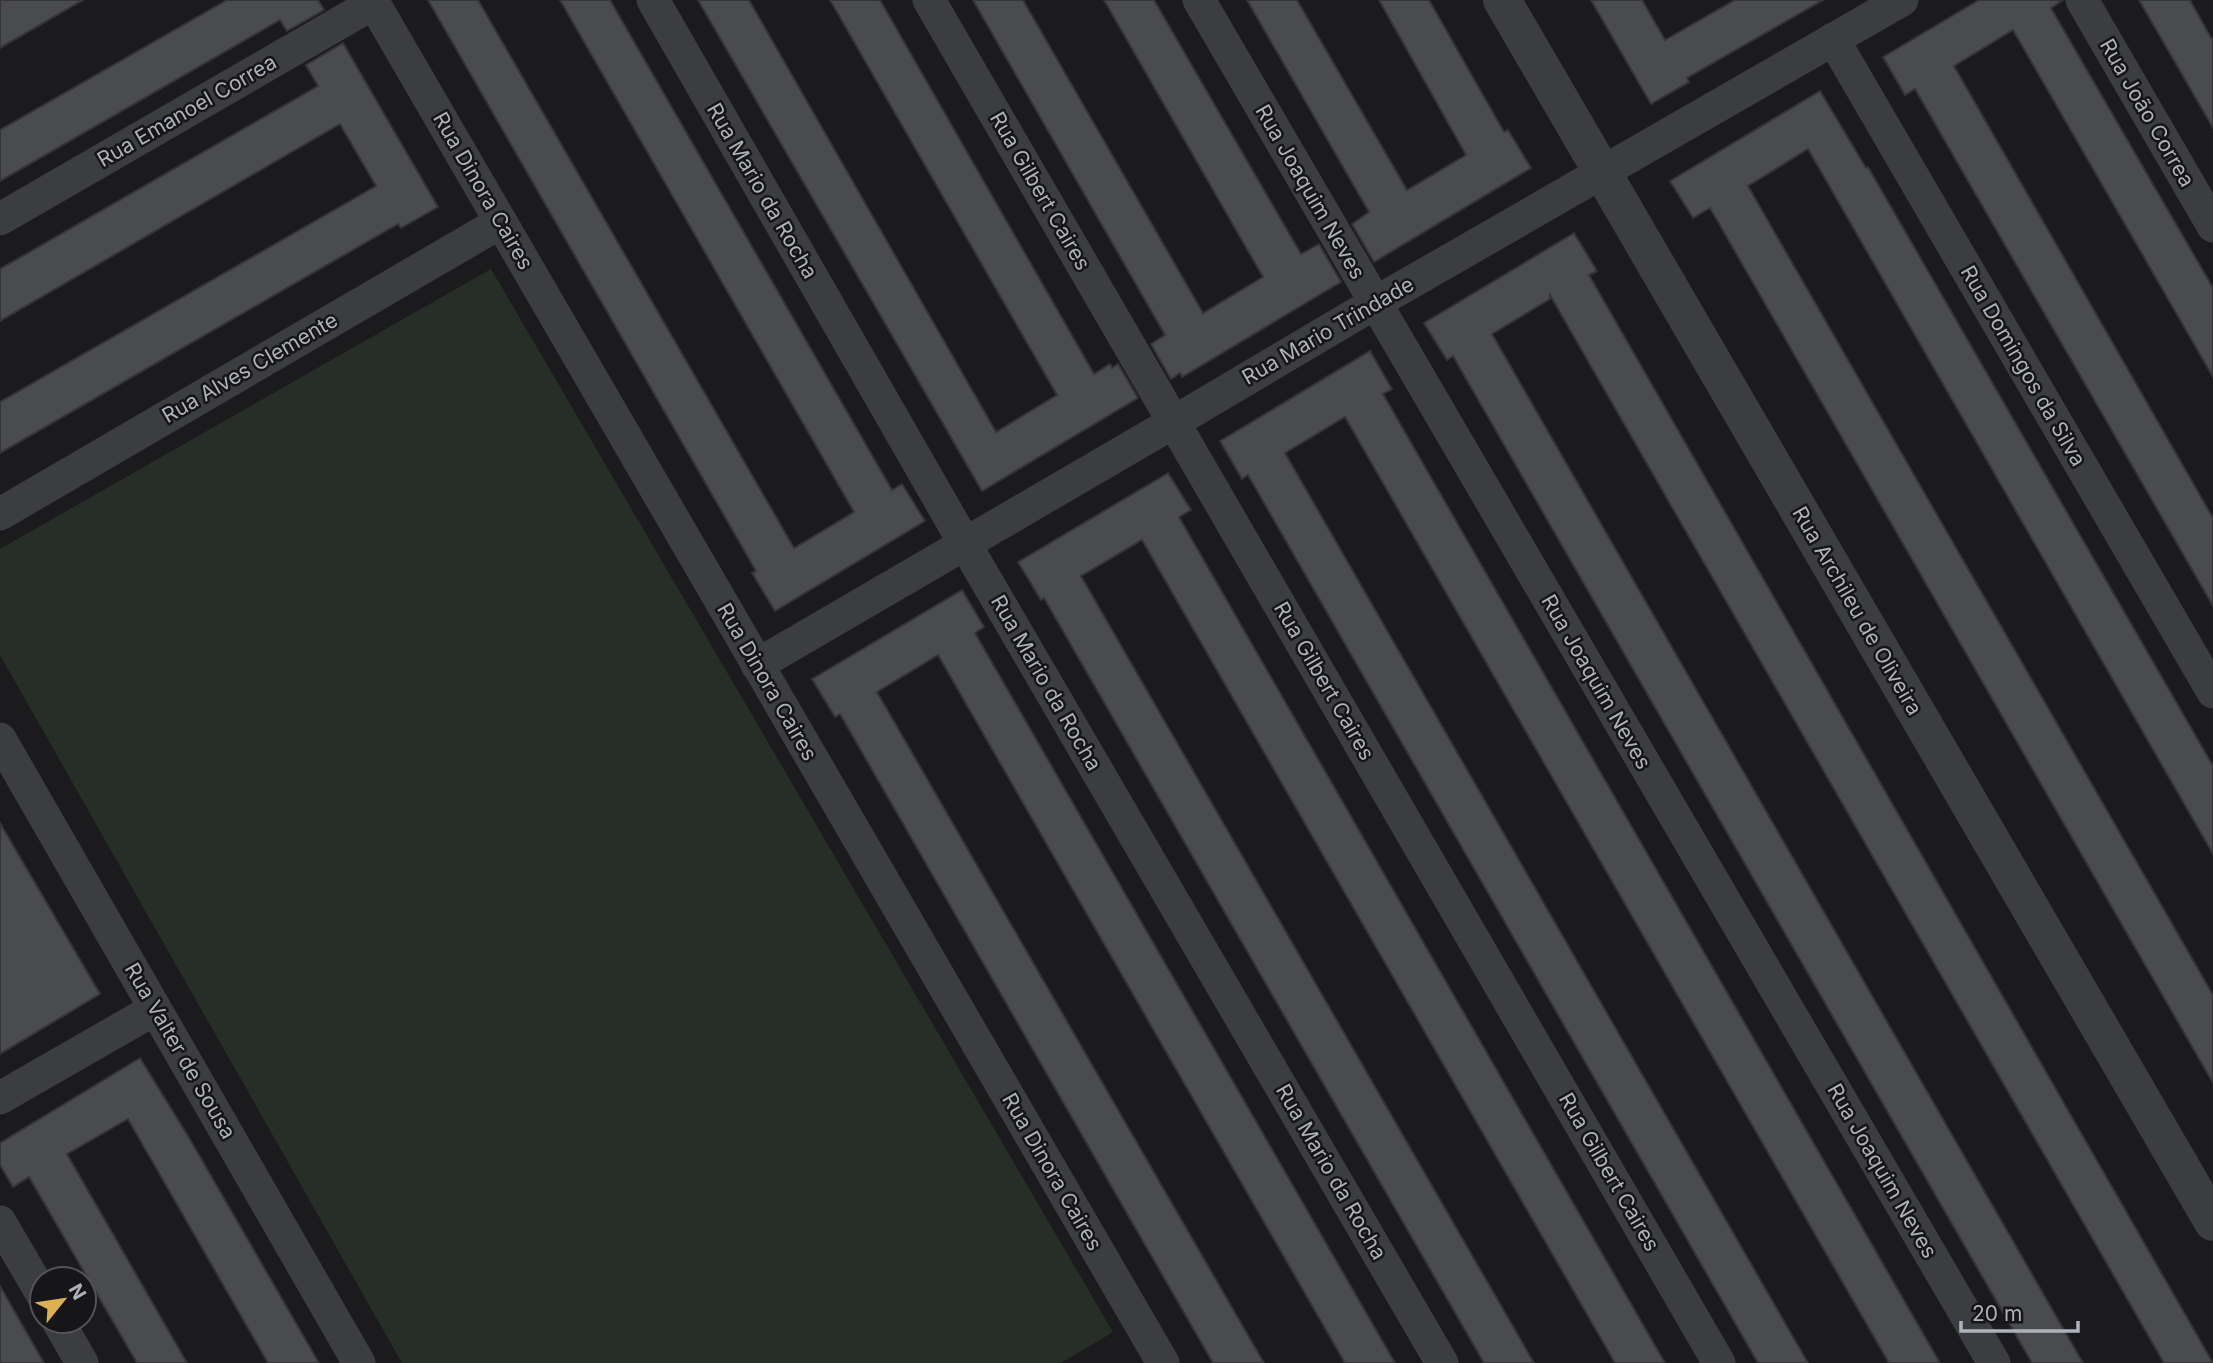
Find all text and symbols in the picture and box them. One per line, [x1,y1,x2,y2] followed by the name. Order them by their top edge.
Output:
[2095,34,2200,191] street label: Rua João Correa
[93,49,281,172] street label: Rua Emanoel Correa
[702,98,823,283] street label: Rua Mario da Rocha
[1250,100,1371,283] street label: Rua Joaquim Neves
[985,107,1096,274] street label: Rua Gilbert Caires
[428,108,539,274] street label: Rua Dinora Caires
[1956,261,2091,471] street label: Rua Domingos da Silva
[1237,271,1418,390] street label: Rua Mario Trindade
[158,307,342,428] street label: Rua Alves Clemente
[1787,502,1927,719] street label: Rua Archileu de Oliveira
[986,590,1107,775] street label: Rua Mario da Rocha
[1536,590,1657,773] street label: Rua Joaquim Neves
[1269,597,1380,764] street label: Rua Gilbert Caires
[712,599,823,765] street label: Rua Dinora Caires
[120,958,241,1143] street label: Rua Valter de Sousa
[1271,1079,1392,1264] street label: Rua Mario da Rocha
[1822,1079,1943,1262] street label: Rua Joaquim Neves
[1554,1088,1665,1255] street label: Rua Gilbert Caires
[997,1089,1108,1255] street label: Rua Dinora Caires
[28,1265,98,1335] north arrow
[64,1280,91,1304] text: N
[1961,1290,2078,1334] scale bar
[1972,1301,2022,1326] text: 20 m

